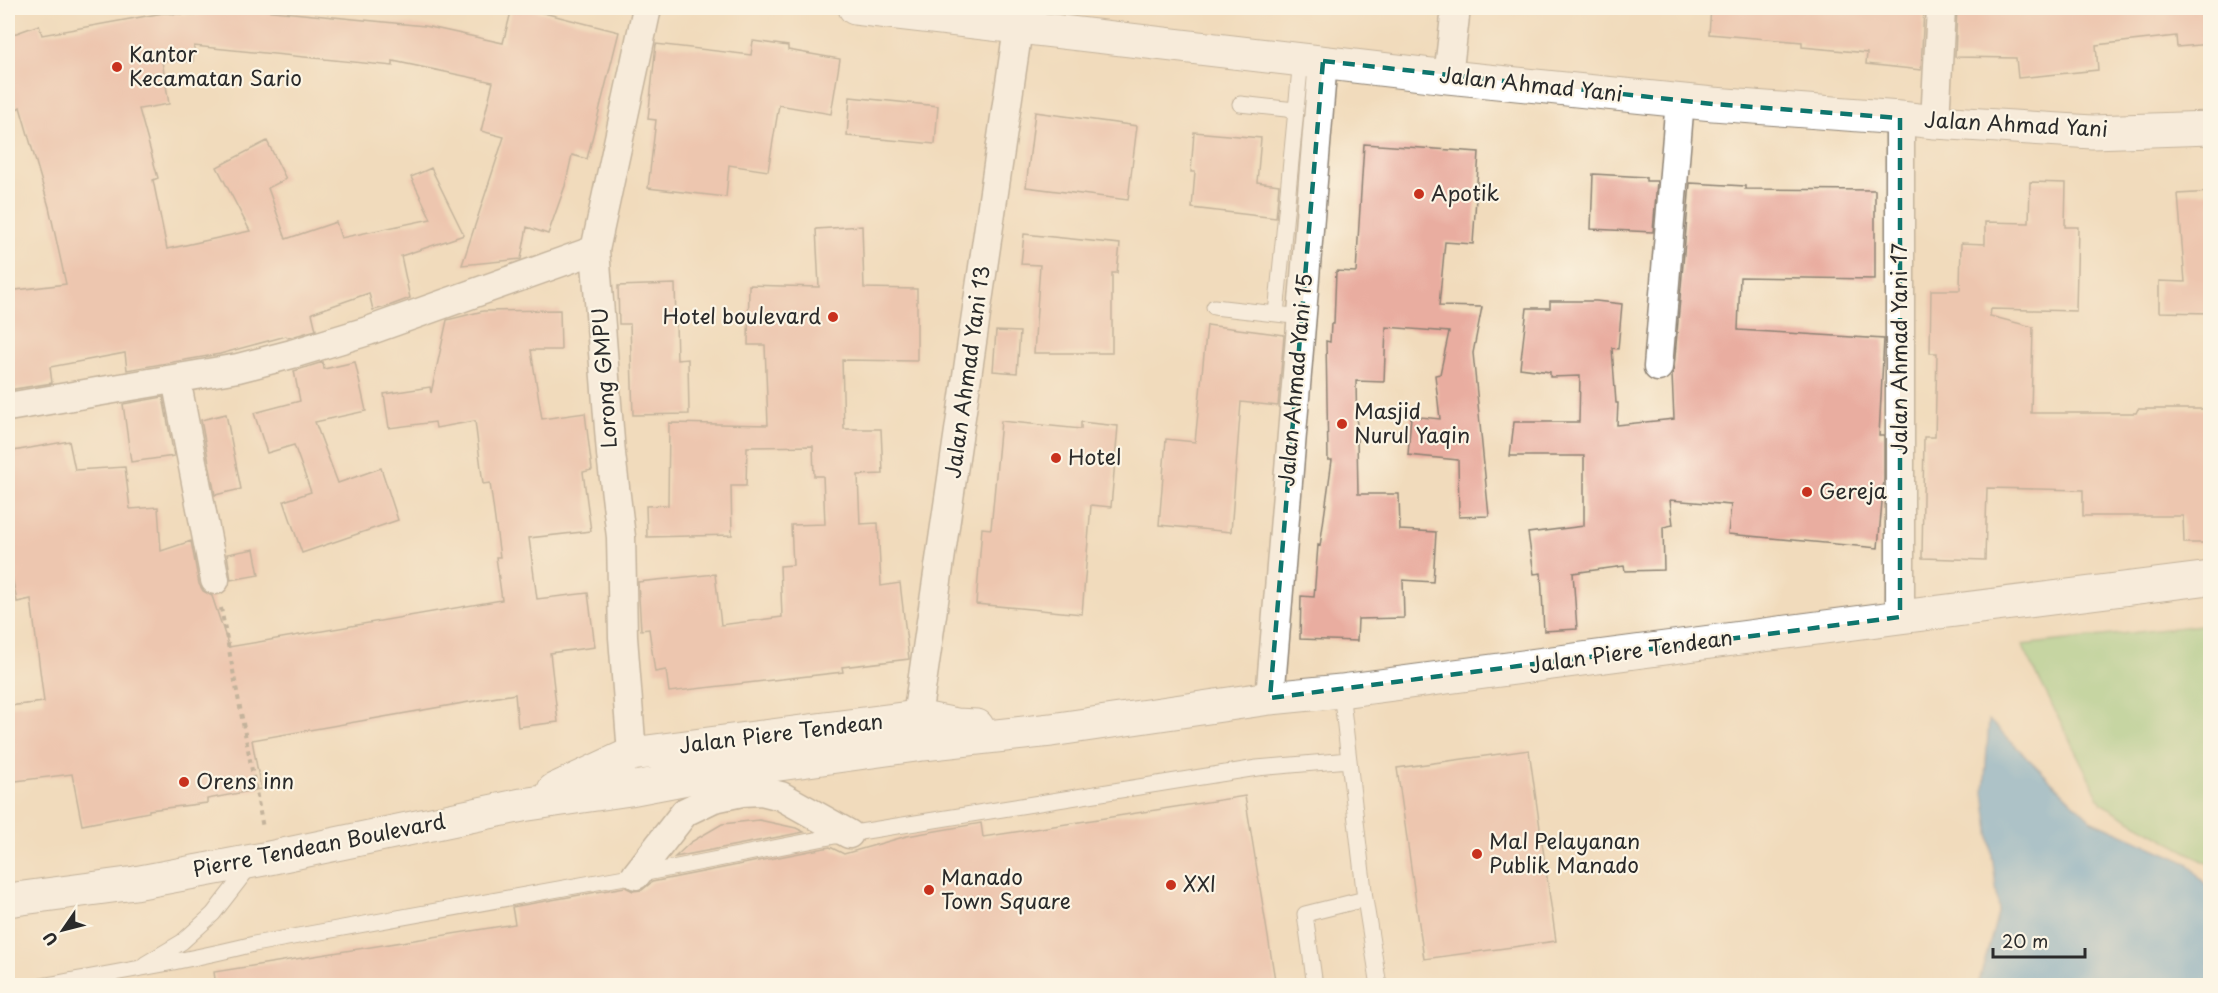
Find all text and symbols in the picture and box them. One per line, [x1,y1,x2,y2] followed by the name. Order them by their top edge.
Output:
[129,37,302,93] place label: Kantor Kecamatan Sario
[1438,57,1624,109] street label: Jalan Ahmad Yani
[110,60,124,74] marker: Kantor Kecamatan Sario
[1923,102,2109,144] street label: Jalan Ahmad Yani
[1431,176,1500,208] place label: Apotik
[1412,187,1426,201] marker: Apotik
[1882,243,1914,455] street label: Jalan Ahmad Yani 17
[935,263,997,480] street label: Jalan Ahmad Yani 13
[1269,272,1319,488] street label: Jalan Ahmad Yani 15
[663,299,821,331] place label: Hotel boulevard
[582,307,624,450] street label: Lorong GMPU
[826,310,840,324] marker: Hotel boulevard
[1354,394,1470,450] place label: Masjid Nurul Yaqin
[1335,417,1349,431] marker: Masjid Nurul Yaqin
[1068,440,1122,472] place label: Hotel
[1049,451,1063,465] marker: Hotel
[1819,474,1887,506] place label: Gereja
[1800,485,1814,499] marker: Gereja
[1527,620,1735,680] street label: Jalan Piere Tendean
[677,704,885,760] street label: Jalan Piere Tendean
[196,764,294,796] place label: Orens inn
[177,775,191,789] marker: Orens inn
[189,804,448,884] street label: Pierre Tendean Boulevard
[1489,824,1640,880] place label: Mal Pelayanan Publik Manado
[1470,847,1484,861] marker: Mal Pelayanan Publik Manado
[941,860,1071,916] place label: Manado Town Square
[1183,867,1216,899] place label: XXI
[1164,878,1178,892] marker: XXI
[922,883,936,897] marker: Manado Town Square
[33,900,93,960] north arrow
[1993,921,2084,959] scale bar
[37,927,63,951] text: U
[2002,927,2048,954] text: 20 m

